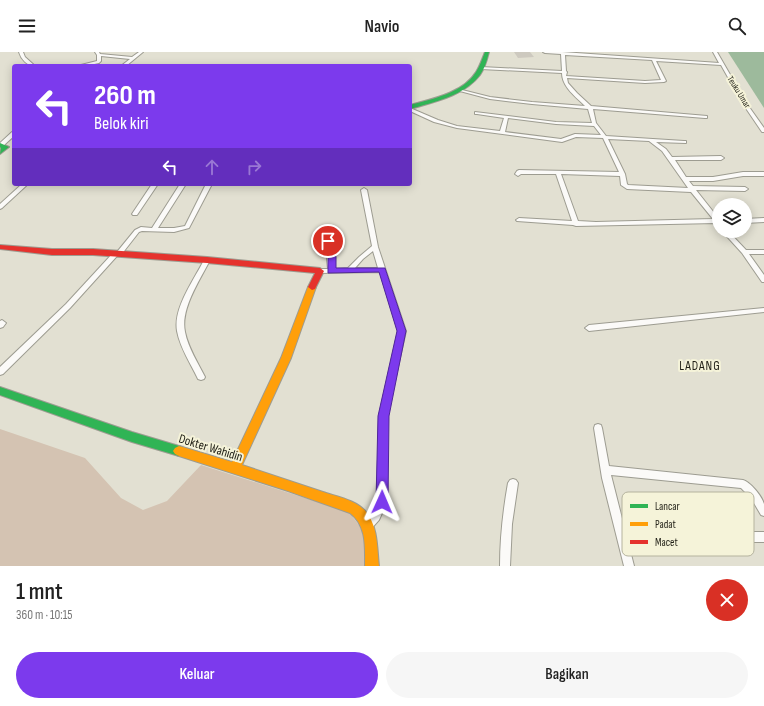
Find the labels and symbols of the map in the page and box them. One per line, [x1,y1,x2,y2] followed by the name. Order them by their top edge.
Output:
[725,74,753,111] street label: Teuku Umar
[311,224,345,258] pin
[679,358,721,374] district label: LADANG
[177,431,245,465] street label: Dokter Wahidin
[361,481,403,523] position arrow
[622,492,754,556] legend
[655,500,680,513] text: Lancar
[655,518,677,531] text: Padat
[655,536,679,549] text: Macet

